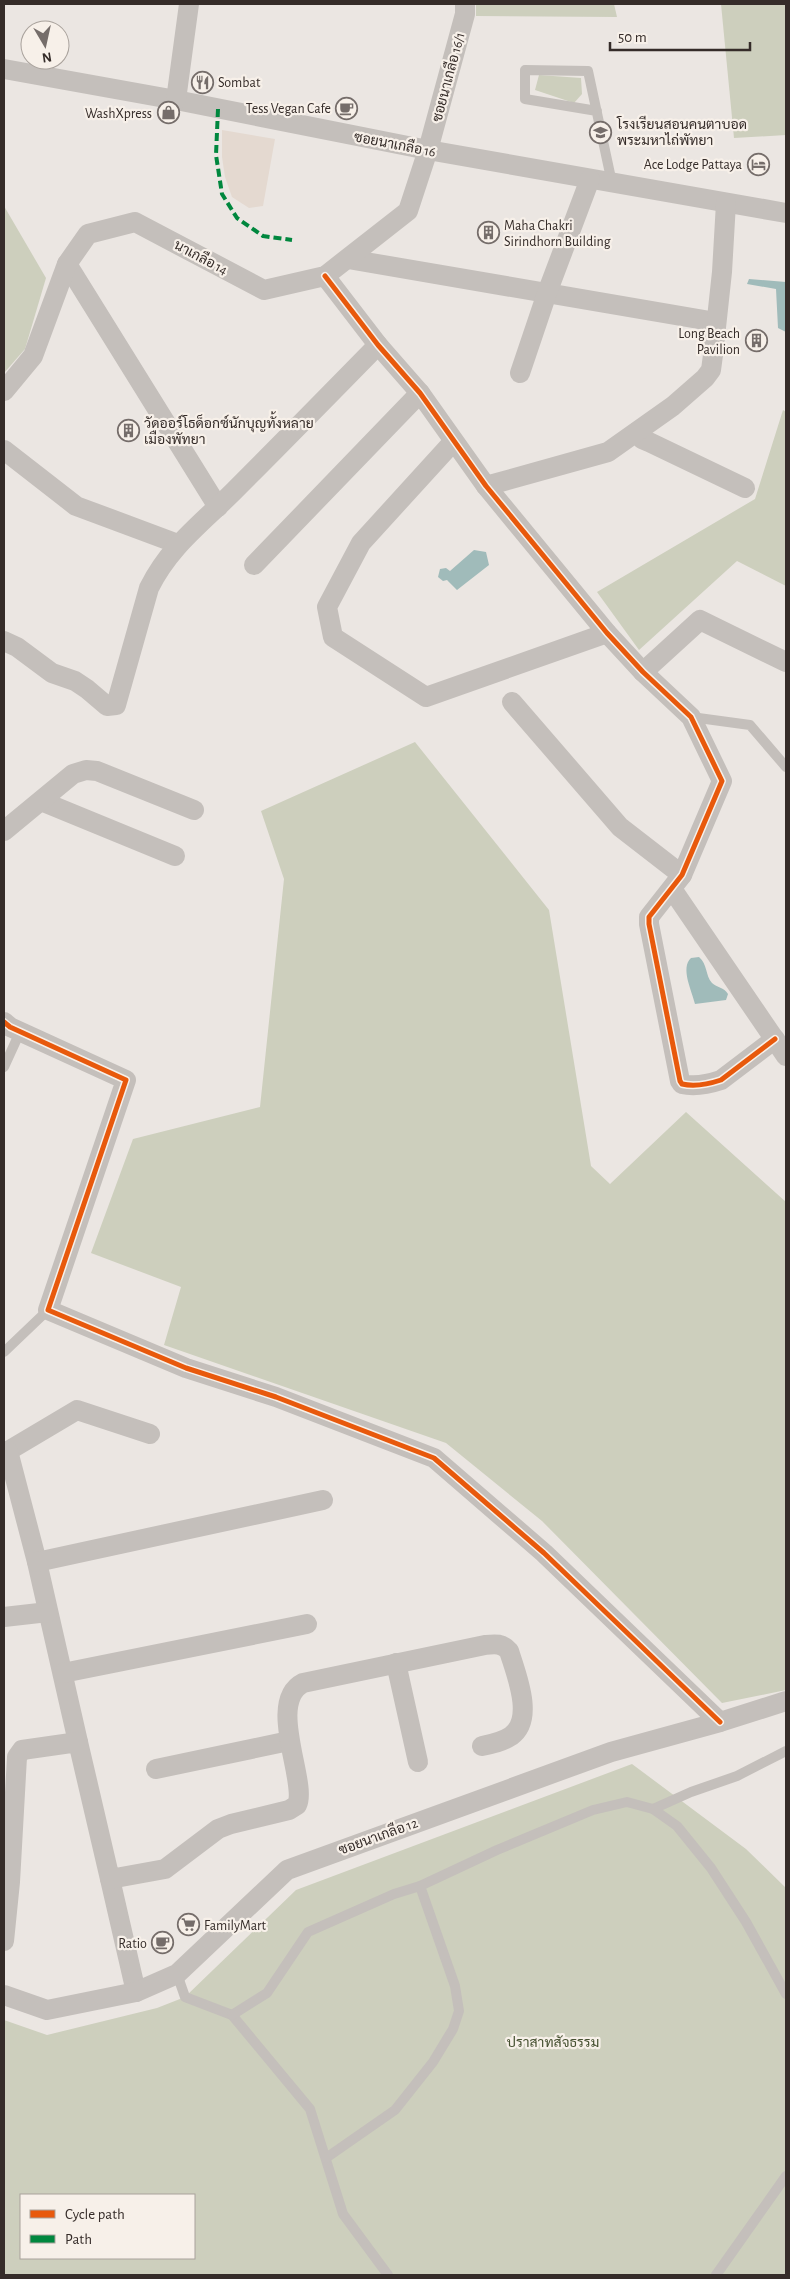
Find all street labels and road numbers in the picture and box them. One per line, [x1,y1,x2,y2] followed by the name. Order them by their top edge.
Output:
[427,30,468,123] street label: ซอยนาเกลือ 16/1
[353,127,437,160] street label: ซอยนาเกลือ 16
[172,235,231,278] street label: นาเกลือ 14
[336,1813,420,1858] street label: ซอยนาเกลือ 12

